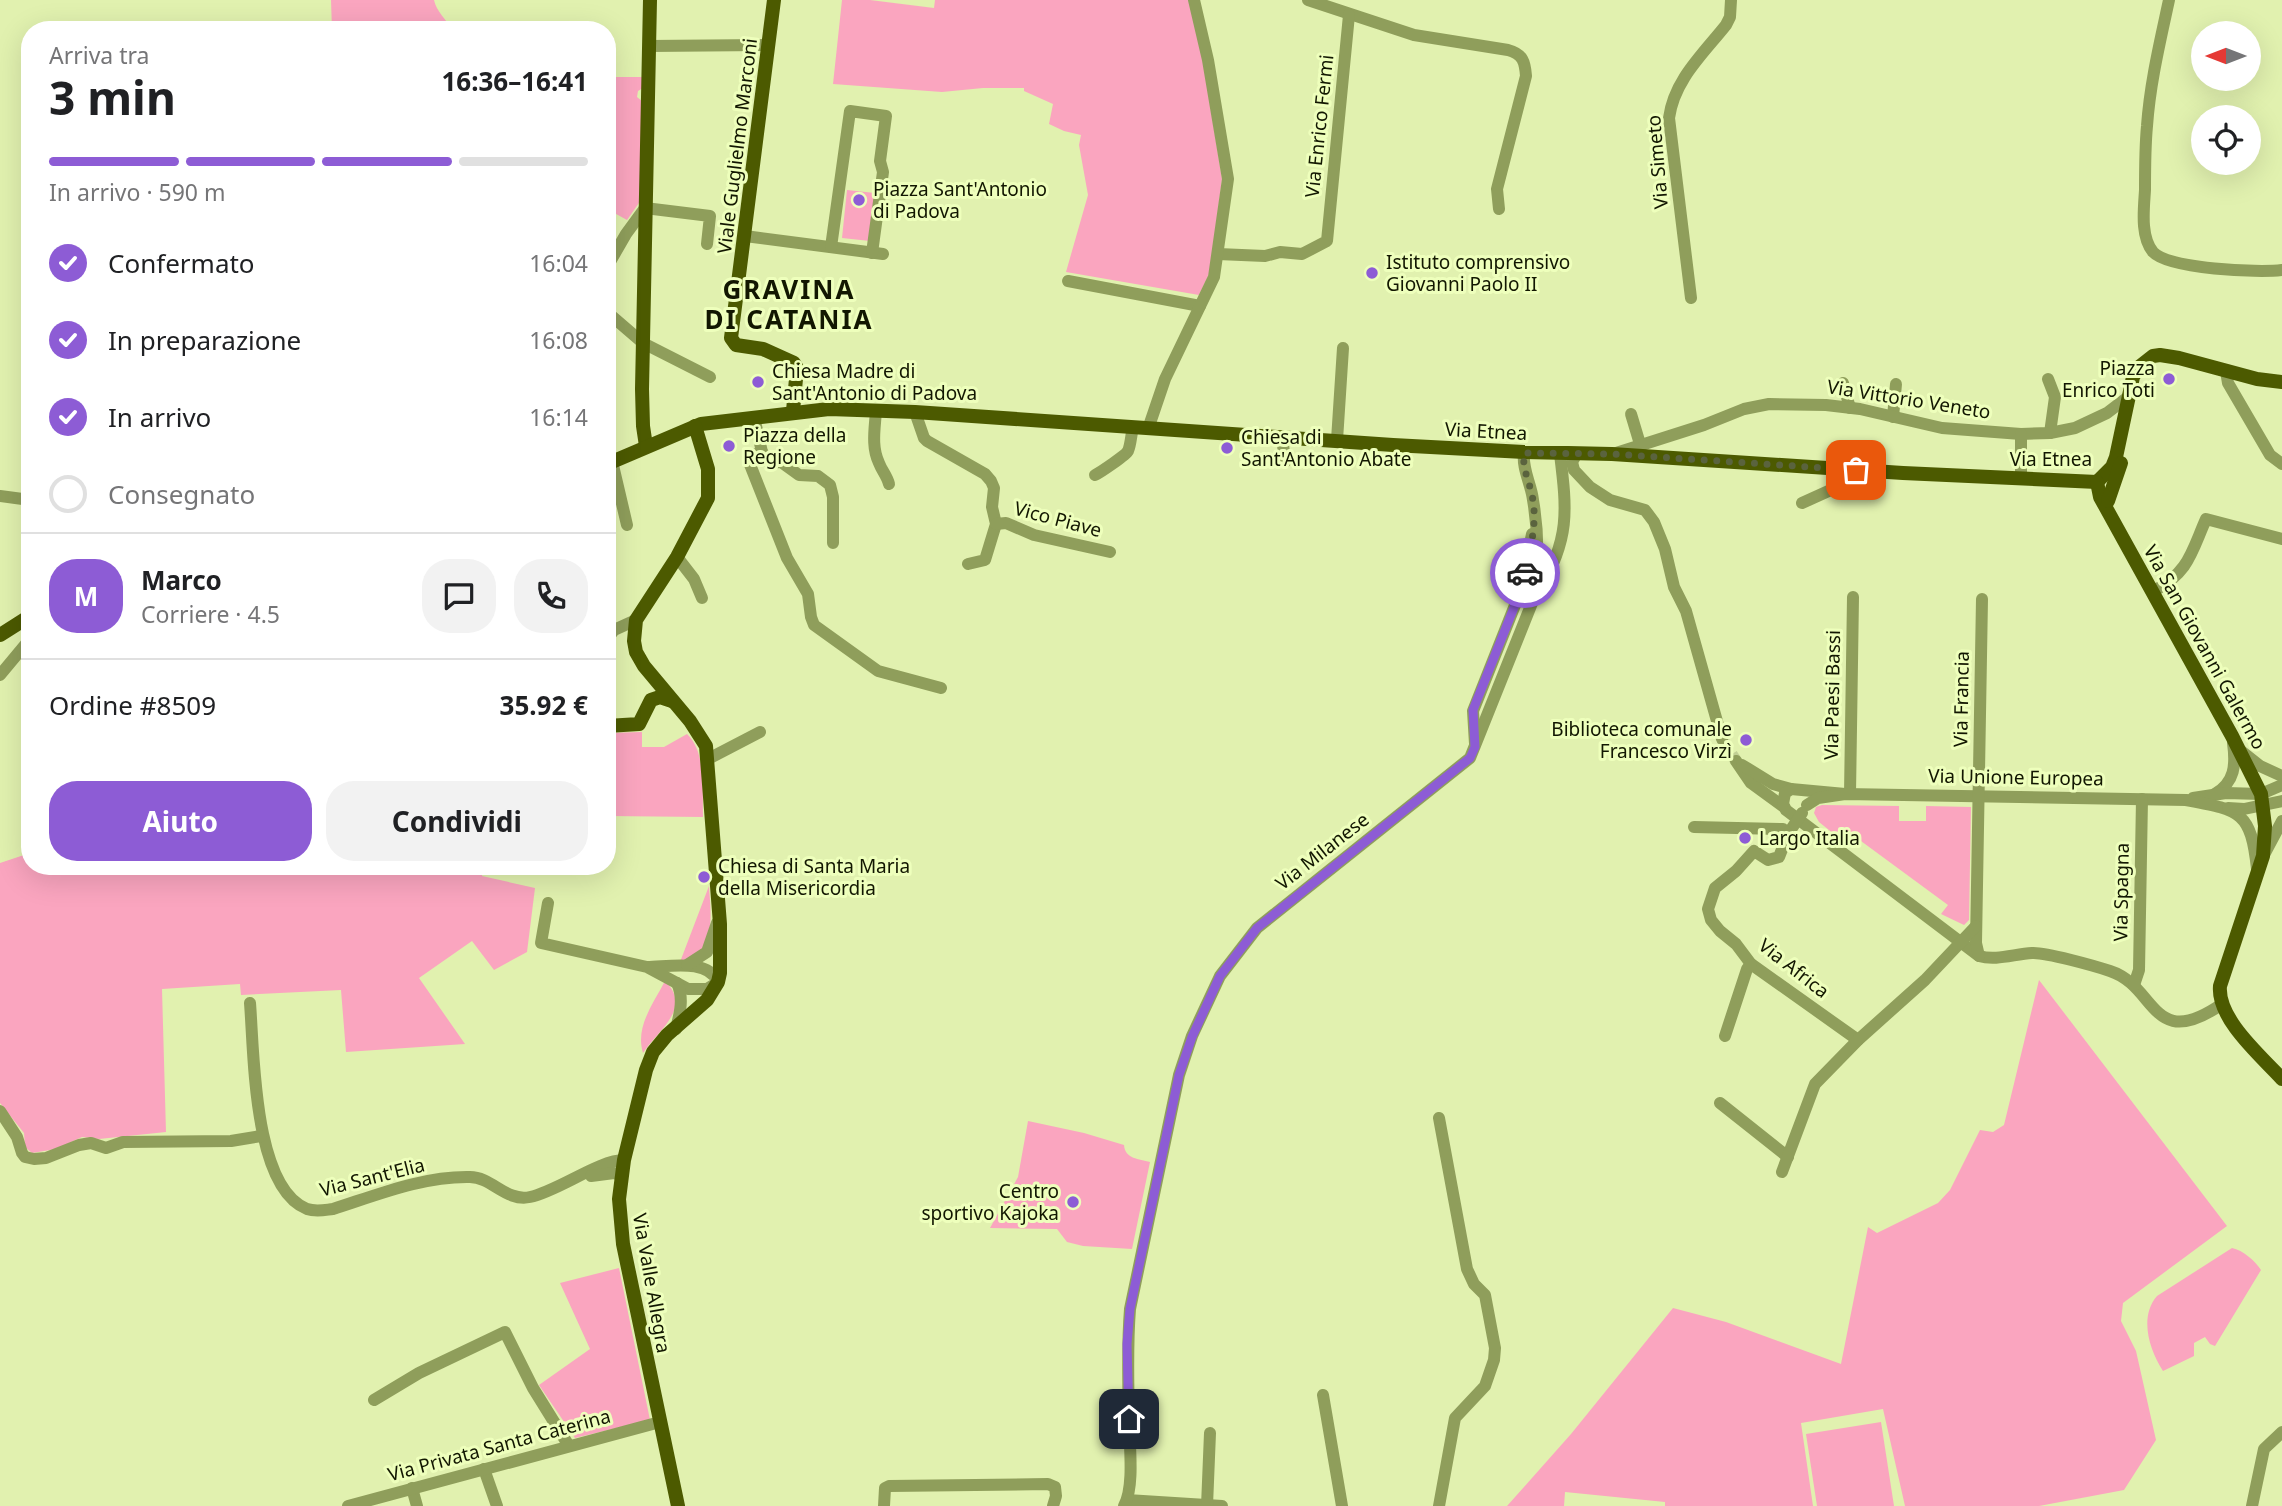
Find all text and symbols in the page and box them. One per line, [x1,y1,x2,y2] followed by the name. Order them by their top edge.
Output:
[2191,21,2261,91] north arrow
[2191,21,2261,175] map controls
[711,37,763,255] street label: Viale Guglielmo Marconi
[49,39,149,71] text: Arriva tra
[1299,53,1339,199] street label: Via Enrico Fermi
[441,63,588,99] text: 16:36–16:41
[49,66,176,128] text: 3 min
[2191,105,2261,175] button: locate
[1640,114,1674,210] street label: Via Simeto
[49,176,226,208] text: In arrivo · 590 m
[873,176,1047,224] place label: Piazza Sant'Antonio di Padova
[851,192,867,208] marker: Piazza Sant'Antonio di Padova
[49,244,87,282] icon: check
[108,245,255,281] text: Confermato
[529,247,588,279] text: 16:04
[1386,249,1570,297] place label: Istituto comprensivo Giovanni Paolo II
[1364,265,1380,281] marker: Istituto comprensivo Giovanni Paolo II
[704,271,874,337] district label: GRAVINA DI CATANIA
[49,321,87,359] icon: check
[108,322,301,358] text: In preparazione
[529,324,588,356] text: 16:08
[2062,355,2155,403] place label: Piazza Enrico Toti
[772,358,977,406] place label: Chiesa Madre di Sant'Antonio di Padova
[2161,371,2177,387] marker: Piazza Enrico Toti
[1825,373,1993,425] street label: Via Vittorio Veneto
[750,374,766,390] marker: Chiesa Madre di Sant'Antonio di Padova
[49,398,87,436] icon: check
[108,399,211,435] text: In arrivo
[529,401,588,433] text: 16:14
[1444,416,1528,446] street label: Via Etnea
[743,422,846,470] place label: Piazza della Regione
[1241,424,1411,472] place label: Chiesa di Sant'Antonio Abate
[721,438,737,454] marker: Piazza della Regione
[1219,440,1235,456] marker: Chiesa di Sant'Antonio Abate
[1826,440,1886,500] pin
[2010,446,2092,472] street label: Via Etnea
[1837,451,1875,489] icon: bag
[108,476,255,512] text: Consegnato
[1012,495,1104,543] street label: Vico Piave
[1490,538,1560,608] courier
[2138,540,2272,754] street label: Via San Giovanni Galermo
[1506,554,1544,592] icon: car
[422,559,496,633] button: chat
[514,559,588,633] button: phone
[141,562,222,598] text: Marco
[74,578,98,614] text: M
[141,598,280,630] text: Corriere · 4.5
[1818,630,1846,760] street label: Via Paesi Bassi
[1947,651,1975,747] street label: Via Francia
[49,687,216,723] text: Ordine #8509
[500,687,588,723] text: 35.92 €
[1551,716,1732,764] place label: Biblioteca comunale Francesco Virzì
[1738,732,1754,748] marker: Biblioteca comunale Francesco Virzì
[1928,762,2104,792] street label: Via Unione Europea
[49,781,312,861] button: Aiuto
[326,781,588,861] button: Condividi
[1270,806,1374,896] street label: Via Milanese
[1759,825,1860,851] place label: Largo Italia
[1737,830,1753,846] marker: Largo Italia
[2107,842,2135,942] street label: Via Spagna
[718,853,910,901] place label: Chiesa di Santa Maria della Misericordia
[696,869,712,885] marker: Chiesa di Santa Maria della Misericordia
[1753,932,1835,1004] street label: Via Africa
[317,1151,427,1203] street label: Via Sant'Elia
[921,1178,1059,1226] place label: Centro sportivo Kajoka
[1065,1194,1081,1210] marker: Centro sportivo Kajoka
[627,1211,677,1355] street label: Via Valle Allegra
[1099,1389,1159,1449] pin
[1110,1400,1148,1438] icon: home
[385,1403,613,1487] street label: Via Privata Santa Caterina

